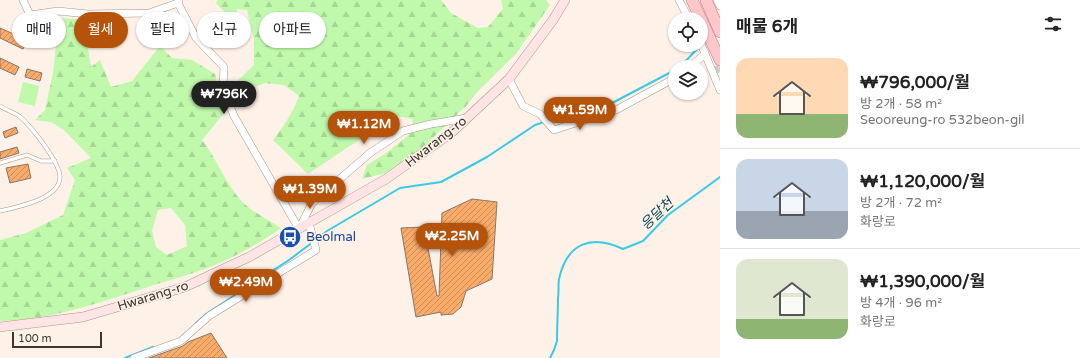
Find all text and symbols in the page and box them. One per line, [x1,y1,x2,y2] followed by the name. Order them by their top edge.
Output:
[12,12,66,48] chip: 매매
[74,12,128,48] chip: 월세
[136,12,189,48] chip: 필터
[197,12,251,48] chip: 신규
[259,12,326,48] chip: 아파트
[668,12,708,100] map controls
[668,12,708,52] button: locate
[1042,13,1064,35] icon: filters
[736,16,798,37] text: 매물 6개
[668,60,708,100] button: layers
[860,72,970,93] text: ₩796,000/월
[768,74,816,122] icon: home
[196,81,252,115] pin: ₩796K
[200,86,248,102] text: ₩796K
[860,96,942,112] text: 방 2개 · 58 m²
[547,97,613,131] pin: ₩1.59M
[553,102,607,118] text: ₩1.59M
[331,111,397,145] pin: ₩1.12M
[860,112,1025,128] text: Seooreung-ro 532beon-gil
[402,113,470,171] street label: Hwarang-ro
[337,116,391,132] text: ₩1.12M
[860,171,985,192] text: ₩1,120,000/월
[768,175,816,223] icon: home
[277,176,343,210] pin: ₩1.39M
[283,181,337,197] text: ₩1.39M
[637,194,678,233] water label: 응달천
[860,195,942,211] text: 방 2개 · 72 m²
[860,214,896,230] text: 화랑로
[419,223,485,257] pin: ₩2.25M
[277,224,303,250] bus stop icon: Beolmal
[425,228,479,244] text: ₩2.25M
[306,229,356,245] place label: Beolmal
[213,269,279,303] pin: ₩2.49M
[860,271,985,292] text: ₩1,390,000/월
[219,274,273,290] text: ₩2.49M
[768,275,816,323] icon: home
[115,278,191,314] street label: Hwarang-ro
[860,295,942,311] text: 방 4개 · 96 m²
[860,314,896,330] text: 화랑로
[12,330,102,349] scale bar
[18,332,52,345] text: 100 m

